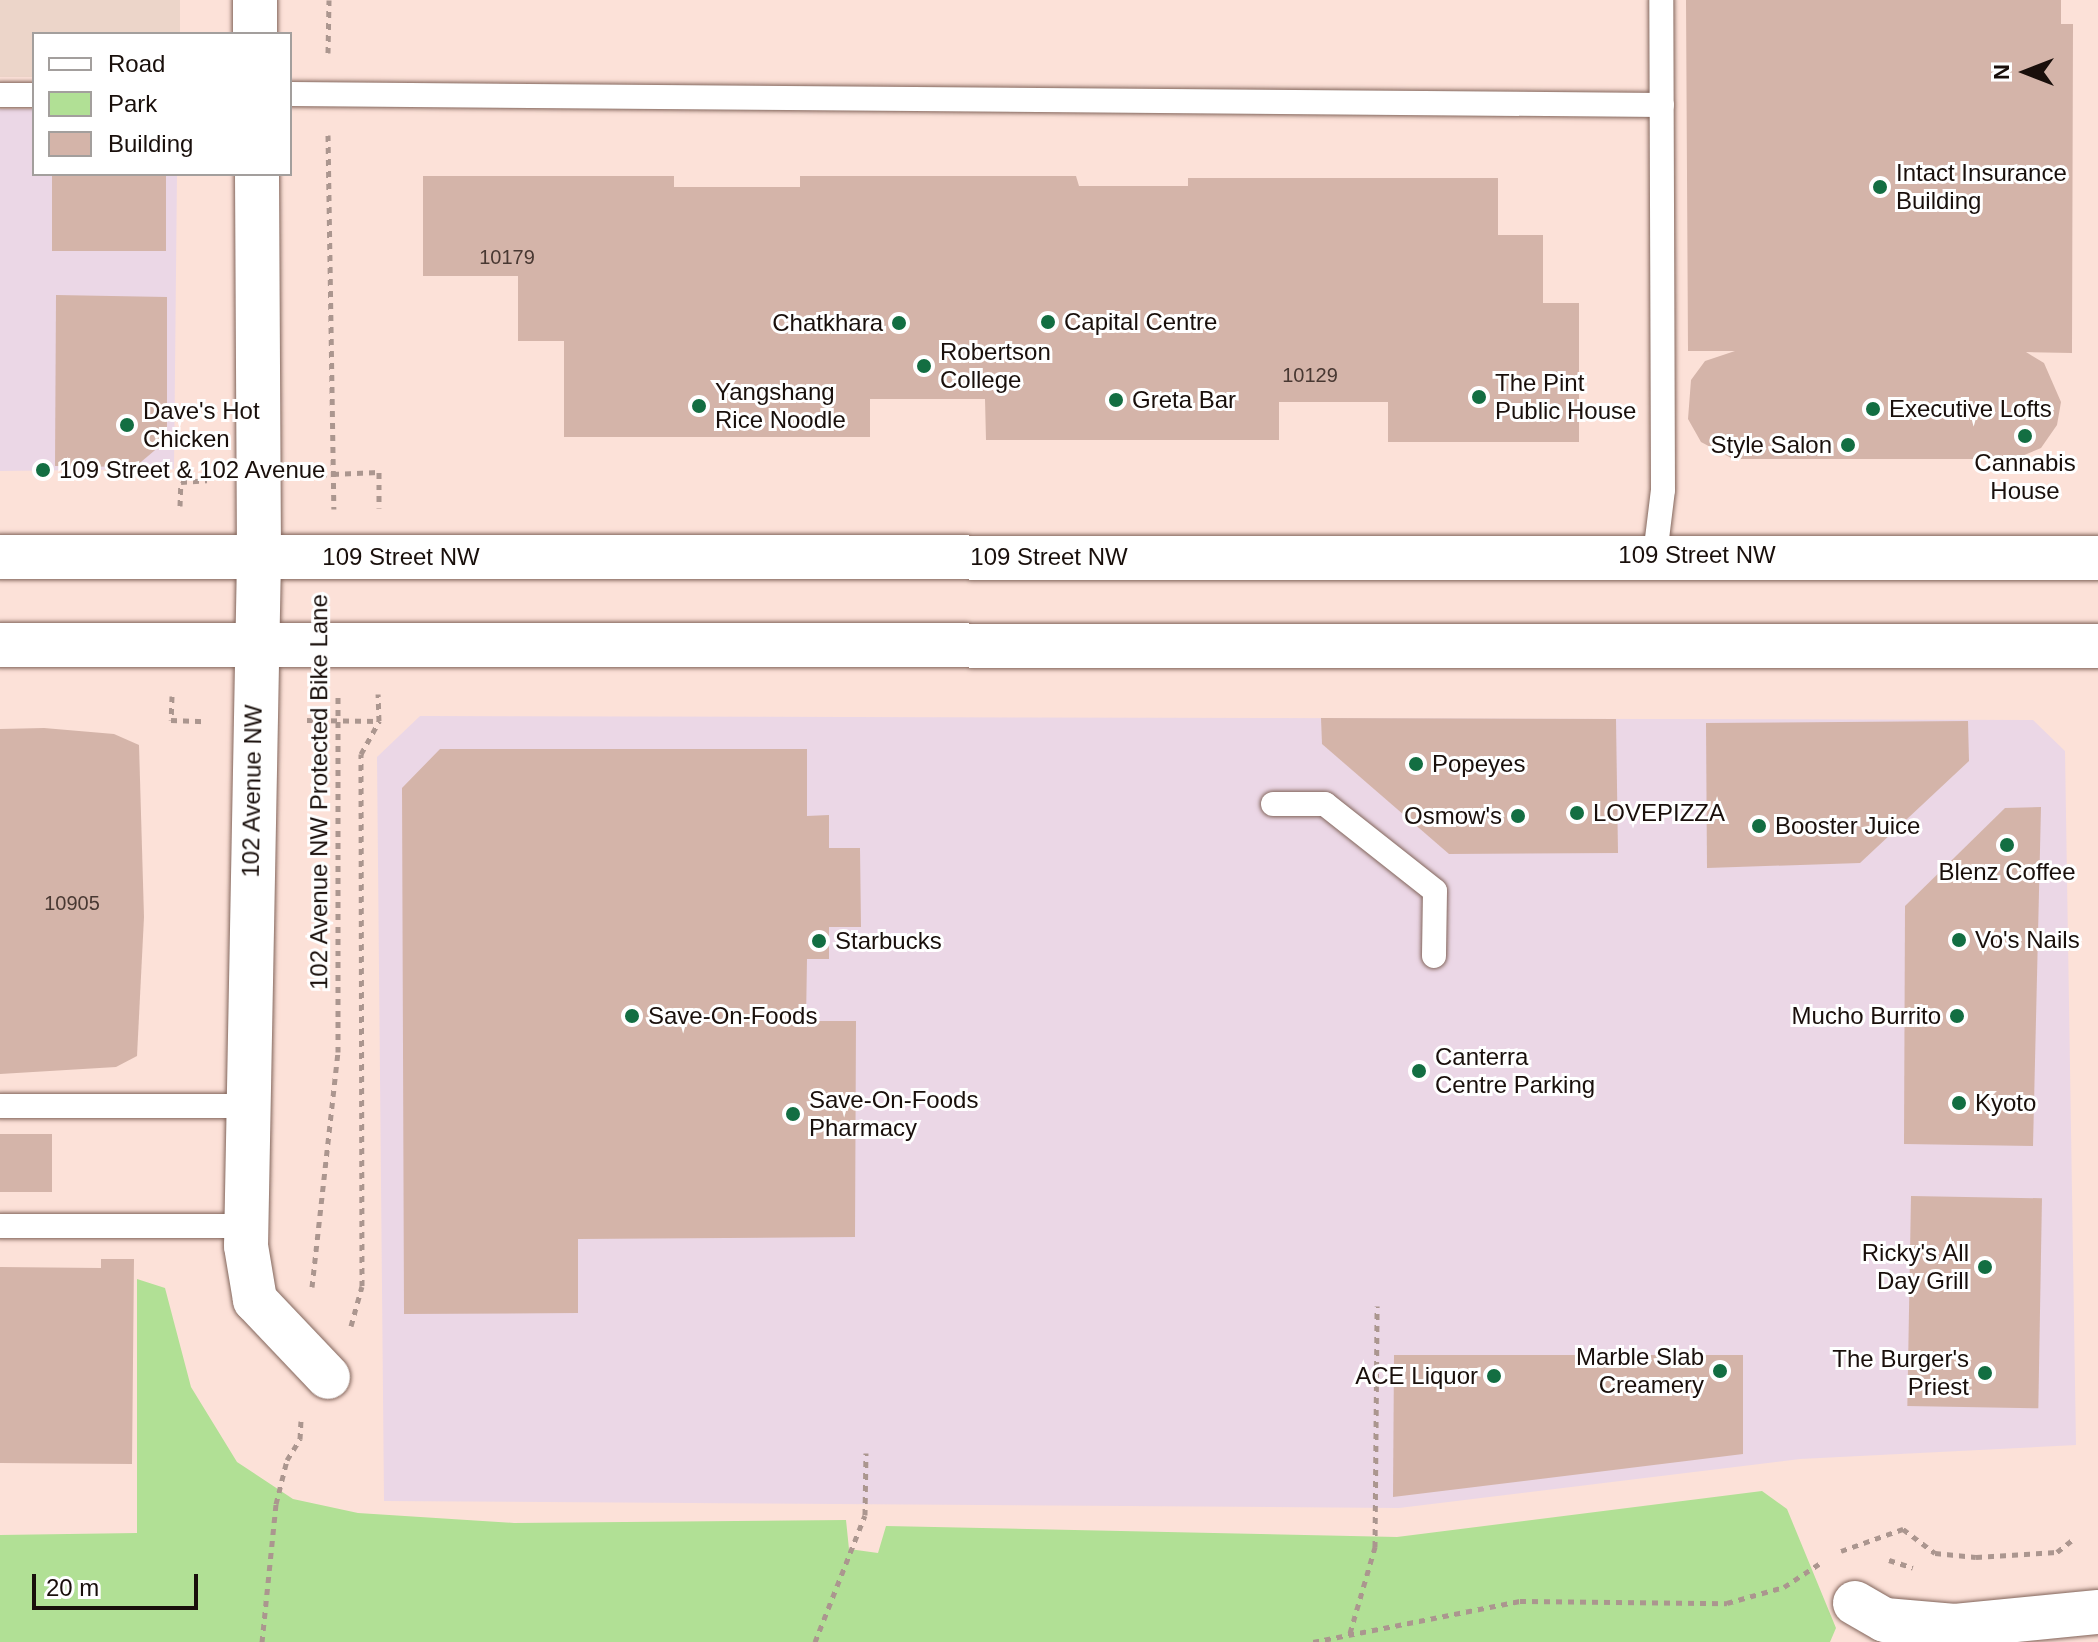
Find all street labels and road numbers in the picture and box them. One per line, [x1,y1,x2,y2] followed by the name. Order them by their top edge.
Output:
[1618,541,1776,569] street label: 109 Street NW
[322,543,480,571] street label: 109 Street NW
[970,543,1128,571] street label: 109 Street NW
[305,593,333,991] street label: 102 Avenue NW Protected Bike Lane
[236,704,268,878] street label: 102 Avenue NW

